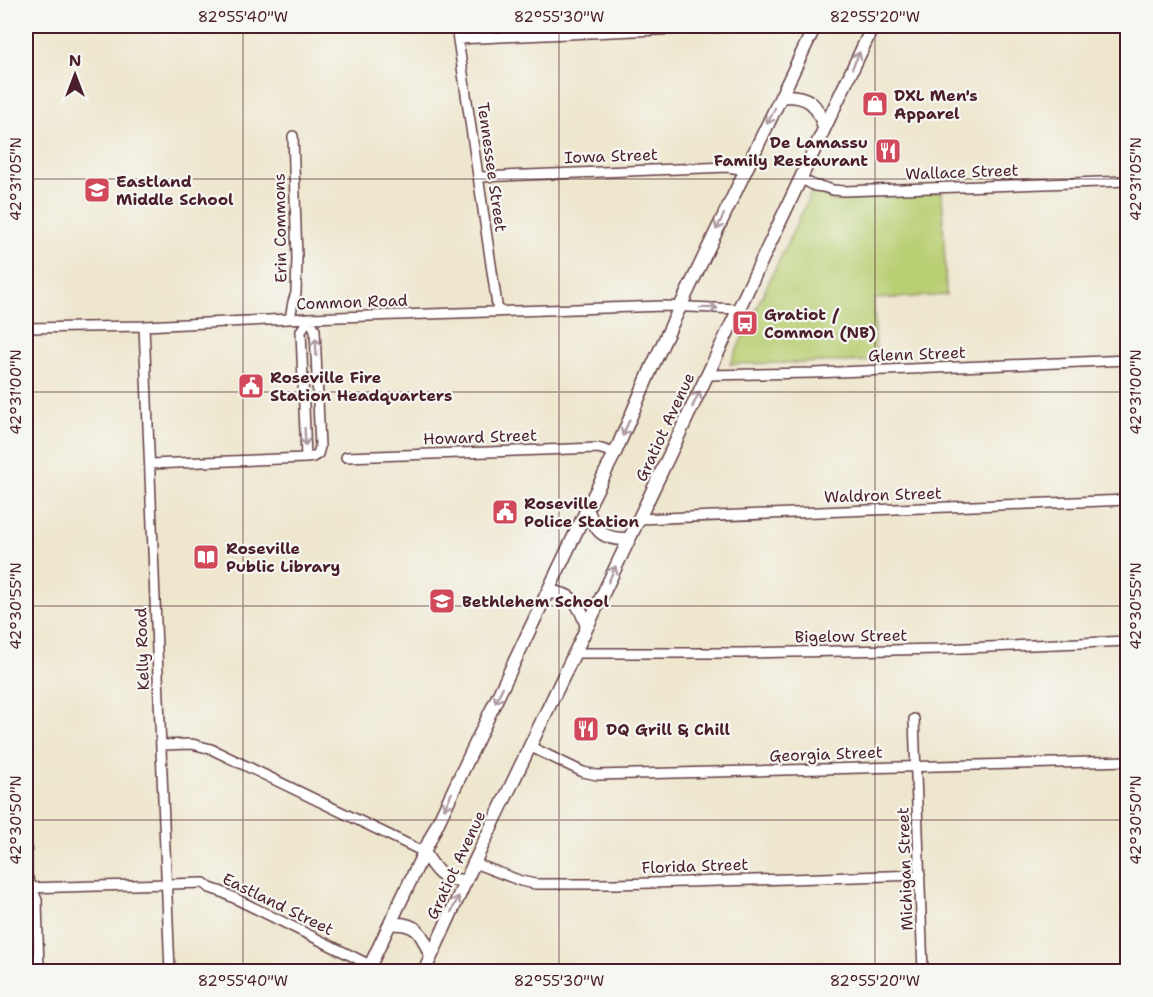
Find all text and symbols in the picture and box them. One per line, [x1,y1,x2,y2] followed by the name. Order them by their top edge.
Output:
[198,7,288,27] text: 82°55'40"W
[514,7,604,27] text: 82°55'30"W
[830,7,920,27] text: 82°55'20"W
[45,45,105,105] north arrow
[69,50,81,71] text: N
[851,51,863,69] one-way arrow
[894,85,978,124] place label: DXL Men's Apparel
[860,89,890,119] shop icon: DXL Men's Apparel
[472,101,512,233] street label: Tennessee Street
[765,107,777,125] one-way arrow
[714,132,868,171] place label: De Lamassu Family Restaurant
[873,136,903,166] restaurant icon: De Lamassu Family Restaurant
[6,137,26,221] text: 42°31'05"N
[1126,137,1146,221] text: 42°31'05"N
[564,144,658,168] street label: Iowa Street
[905,160,1019,184] street label: Wallace Street
[116,171,234,210] place label: Eastland Middle School
[269,173,291,283] street label: Erin Commons
[82,175,112,205] school or university icon: Eastland Middle School
[714,213,726,231] one-way arrow
[296,290,408,314] street label: Common Road
[699,302,719,313] one-way arrow
[764,304,876,343] place label: Gratiot / Common (NB)
[730,308,760,338] bus stop icon: Gratiot / Common (NB)
[310,337,321,357] one-way arrow
[868,342,966,366] street label: Glenn Street
[6,349,26,435] text: 42°31'00"N
[1126,349,1146,435] text: 42°31'00"N
[270,367,452,406] place label: Roseville Fire Station Headquarters
[631,369,699,485] street label: Gratiot Avenue
[236,371,266,401] public building icon: Roseville Fire Station Headquarters
[691,390,703,408] one-way arrow
[620,418,631,437] one-way arrow
[423,425,537,449] street label: Howard Street
[300,426,311,446] one-way arrow
[824,482,942,508] street label: Waldron Street
[524,493,639,532] place label: Roseville Police Station
[490,497,520,527] public building icon: Roseville Police Station
[226,538,340,577] place label: Roseville Public Library
[191,542,221,572] library icon: Roseville Public Library
[6,562,26,650] text: 42°30'55"N
[1126,562,1146,650] text: 42°30'55"N
[607,566,619,584] one-way arrow
[427,586,457,616] school or university icon: Bethlehem School
[462,591,610,612] place label: Bethlehem School
[130,607,154,691] street label: Kelly Road
[794,625,908,647] street label: Bigelow Street
[492,685,504,703] one-way arrow
[571,714,601,744] restaurant icon: DQ Grill & Chill
[606,719,731,740] place label: DQ Grill & Chill
[769,742,883,766] street label: Georgia Street
[6,775,26,865] text: 42°30'50"N
[1126,775,1146,865] text: 42°30'50"N
[442,791,454,809] one-way arrow
[422,807,490,923] street label: Gratiot Avenue
[892,807,918,931] street label: Michigan Street
[641,854,749,878] street label: Florida Street
[219,868,337,940] street label: Eastland Street
[450,896,462,914] one-way arrow
[198,971,288,991] text: 82°55'40"W
[514,971,604,991] text: 82°55'30"W
[830,971,920,991] text: 82°55'20"W

